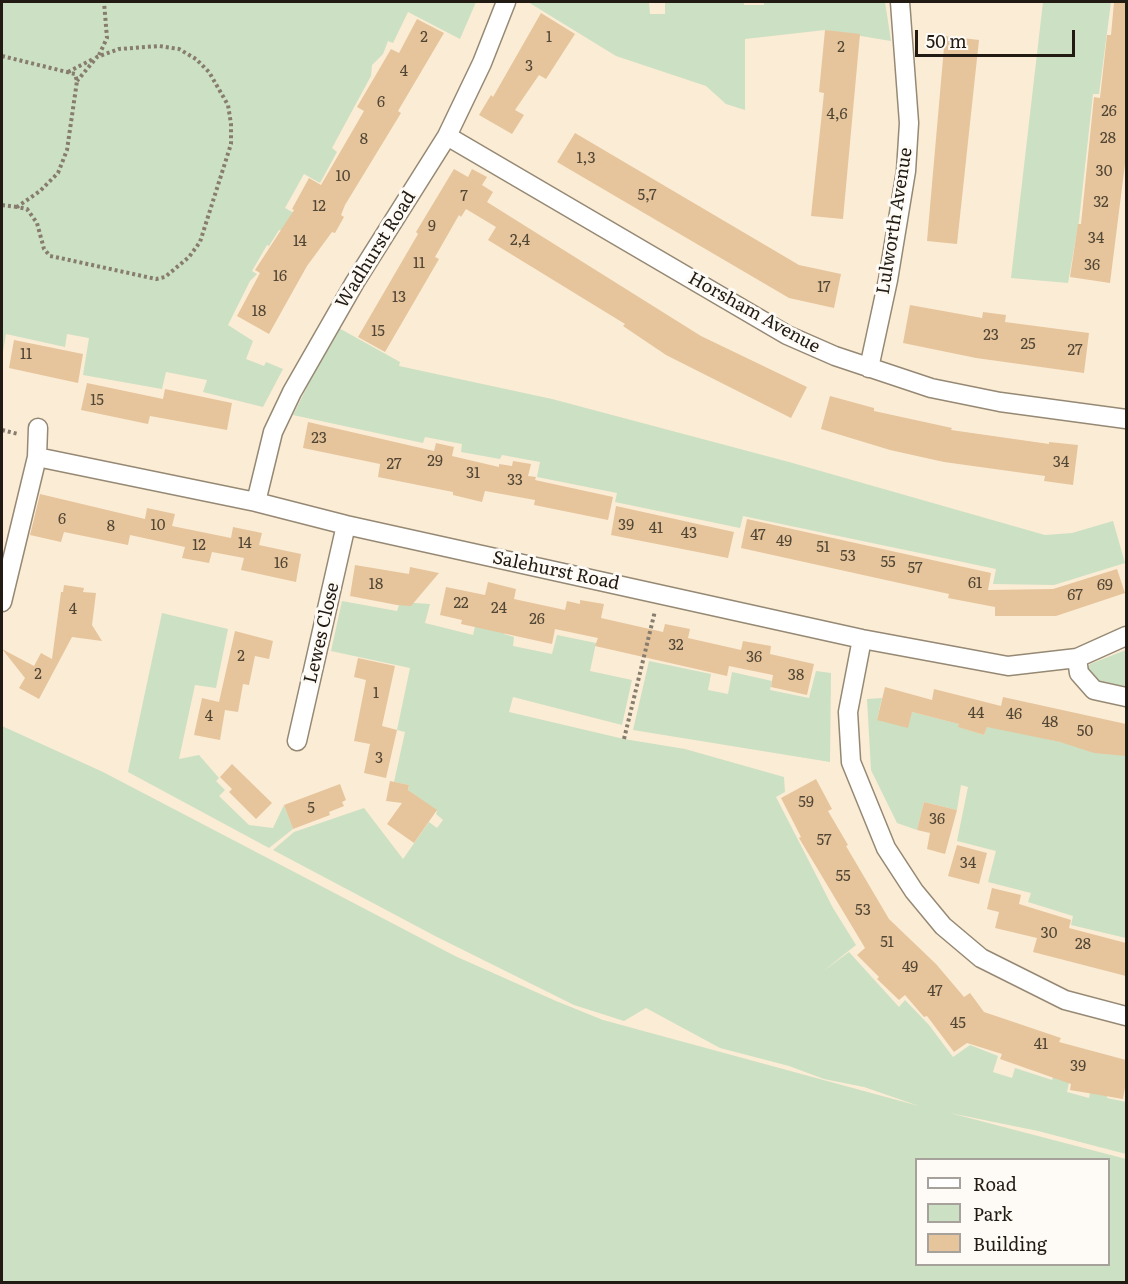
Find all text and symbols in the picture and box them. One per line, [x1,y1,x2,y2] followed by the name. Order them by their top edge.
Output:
[918,18,1078,56] scale bar
[926,27,967,54] text: 50 m
[420,29,428,47] house number: 2
[546,29,552,47] house number: 1
[837,39,845,57] house number: 2
[525,58,533,76] house number: 3
[400,63,408,81] house number: 4
[377,94,385,112] house number: 6
[1101,103,1117,121] house number: 26
[826,106,848,124] house number: 4,6
[1100,130,1116,148] house number: 28
[360,131,368,149] house number: 8
[873,146,917,296] street label: Lulworth Avenue
[576,150,596,168] house number: 1,3
[1096,163,1112,181] house number: 30
[336,168,350,186] house number: 10
[637,187,657,205] house number: 5,7
[331,188,421,312] street label: Wadhurst Road
[460,188,468,206] house number: 7
[1093,194,1109,212] house number: 32
[312,198,326,216] house number: 12
[428,218,436,236] house number: 9
[1088,230,1104,248] house number: 34
[510,232,530,250] house number: 2,4
[293,233,307,251] house number: 14
[413,255,425,273] house number: 11
[1084,257,1100,275] house number: 36
[273,268,287,286] house number: 16
[684,268,824,358] street label: Horsham Avenue
[817,279,831,297] house number: 17
[392,289,406,307] house number: 13
[252,303,266,321] house number: 18
[371,323,385,341] house number: 15
[983,327,999,345] house number: 23
[1020,336,1036,354] house number: 25
[1067,342,1083,360] house number: 27
[20,346,32,364] house number: 11
[90,392,104,410] house number: 15
[311,430,327,448] house number: 23
[427,453,443,471] house number: 29
[1053,454,1069,472] house number: 34
[386,456,402,474] house number: 27
[466,465,480,483] house number: 31
[507,472,523,490] house number: 33
[58,511,66,529] house number: 6
[151,517,165,535] house number: 10
[618,517,634,535] house number: 39
[107,518,115,536] house number: 8
[649,520,663,538] house number: 41
[681,525,697,543] house number: 43
[750,527,766,545] house number: 47
[776,533,792,551] house number: 49
[238,535,252,553] house number: 14
[192,537,206,555] house number: 12
[816,539,830,557] house number: 51
[491,547,621,595] street label: Salehurst Road
[840,548,856,566] house number: 53
[880,554,896,572] house number: 55
[274,555,288,573] house number: 16
[907,560,923,578] house number: 57
[968,575,982,593] house number: 61
[369,576,383,594] house number: 18
[1097,577,1113,595] house number: 69
[300,581,344,685] street label: Lewes Close
[1067,587,1083,605] house number: 67
[453,595,469,613] house number: 22
[491,600,507,618] house number: 24
[69,601,77,619] house number: 4
[529,611,545,629] house number: 26
[668,637,684,655] house number: 32
[237,648,245,666] house number: 2
[746,649,762,667] house number: 36
[34,666,42,684] house number: 2
[788,667,804,685] house number: 38
[373,685,379,703] house number: 1
[968,705,984,723] house number: 44
[1006,706,1022,724] house number: 46
[205,708,213,726] house number: 4
[1042,714,1058,732] house number: 48
[1077,723,1093,741] house number: 50
[375,750,383,768] house number: 3
[798,794,814,812] house number: 59
[307,800,315,818] house number: 5
[929,811,945,829] house number: 36
[816,832,832,850] house number: 57
[960,855,976,873] house number: 34
[835,868,851,886] house number: 55
[855,902,871,920] house number: 53
[1041,925,1057,943] house number: 30
[880,934,894,952] house number: 51
[1075,936,1091,954] house number: 28
[902,959,918,977] house number: 49
[927,983,943,1001] house number: 47
[950,1015,966,1033] house number: 45
[1034,1036,1048,1054] house number: 41
[1070,1058,1086,1076] house number: 39
[915,1158,1110,1266] legend
[973,1170,1017,1197] text: Road
[973,1200,1012,1227] text: Park
[973,1230,1047,1257] text: Building

